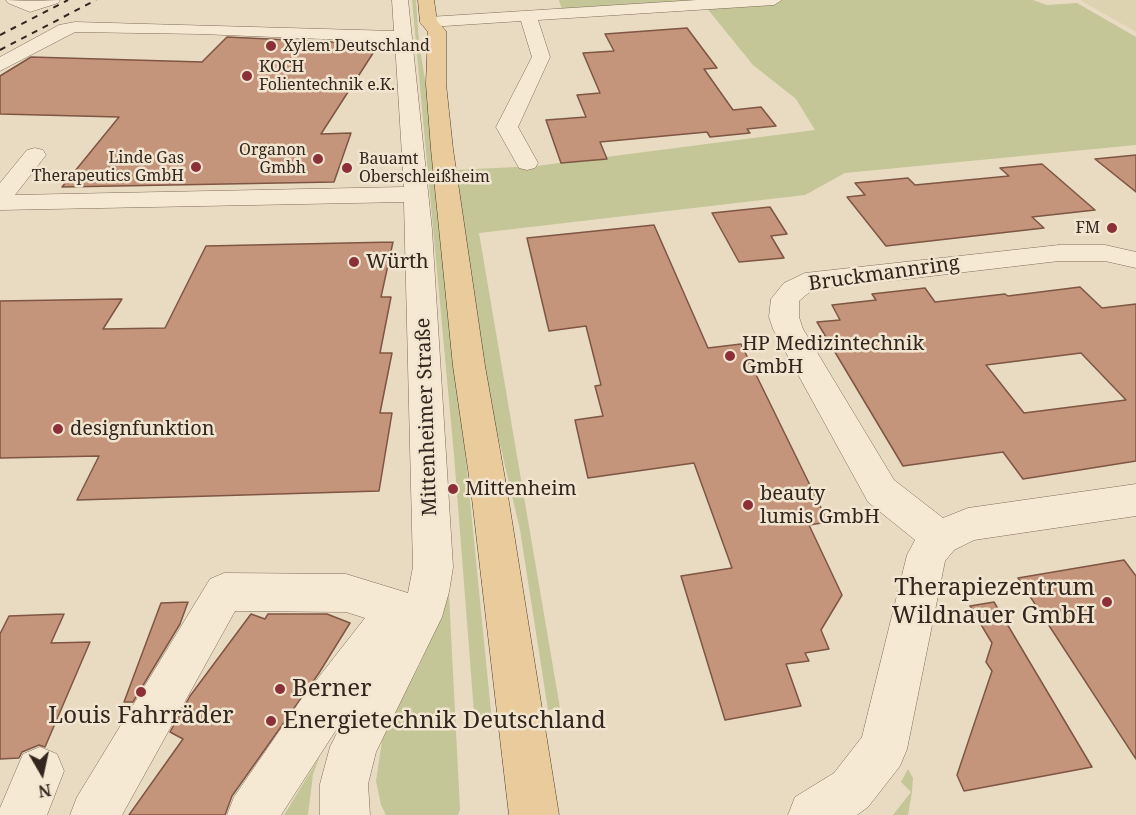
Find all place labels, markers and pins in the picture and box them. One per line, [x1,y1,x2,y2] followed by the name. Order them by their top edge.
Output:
[283,36,430,56] place label: Xylem Deutschland
[264,39,278,53] marker: Xylem Deutschland
[259,57,395,95] place label: KOCH Folientechnik e.K.
[240,69,254,83] marker: KOCH Folientechnik e.K.
[239,140,306,178] place label: Organon Gmbh
[32,148,184,186] place label: Linde Gas Therapeutics GmbH
[359,149,490,187] place label: Bauamt Oberschleißheim
[311,152,325,166] marker: Organon Gmbh
[189,160,203,174] marker: Linde Gas Therapeutics GmbH
[340,161,354,175] marker: Bauamt Oberschleißheim
[1076,218,1100,238] place label: FM
[1105,221,1119,235] marker: FM
[366,250,429,274] place label: Würth
[347,255,361,269] marker: Würth
[742,332,924,379] place label: HP Medizintechnik GmbH
[723,349,737,363] marker: HP Medizintechnik GmbH
[70,417,215,441] place label: designfunktion
[51,422,65,436] marker: designfunktion
[465,477,577,501] place label: Mittenheim
[446,482,460,496] marker: Mittenheim
[760,482,880,529] place label: beauty lumis GmbH
[741,498,755,512] marker: beauty lumis GmbH
[892,574,1095,630] place label: Therapiezentrum Wildnauer GmbH
[1100,595,1114,609] marker: Therapiezentrum Wildnauer GmbH
[292,675,371,703] place label: Berner
[273,682,287,696] marker: Berner
[134,685,148,699] marker: Louis Fahrräder
[48,702,234,730] place label: Louis Fahrräder
[283,707,606,735] place label: Energietechnik Deutschland
[264,714,278,728] marker: Energietechnik Deutschland

